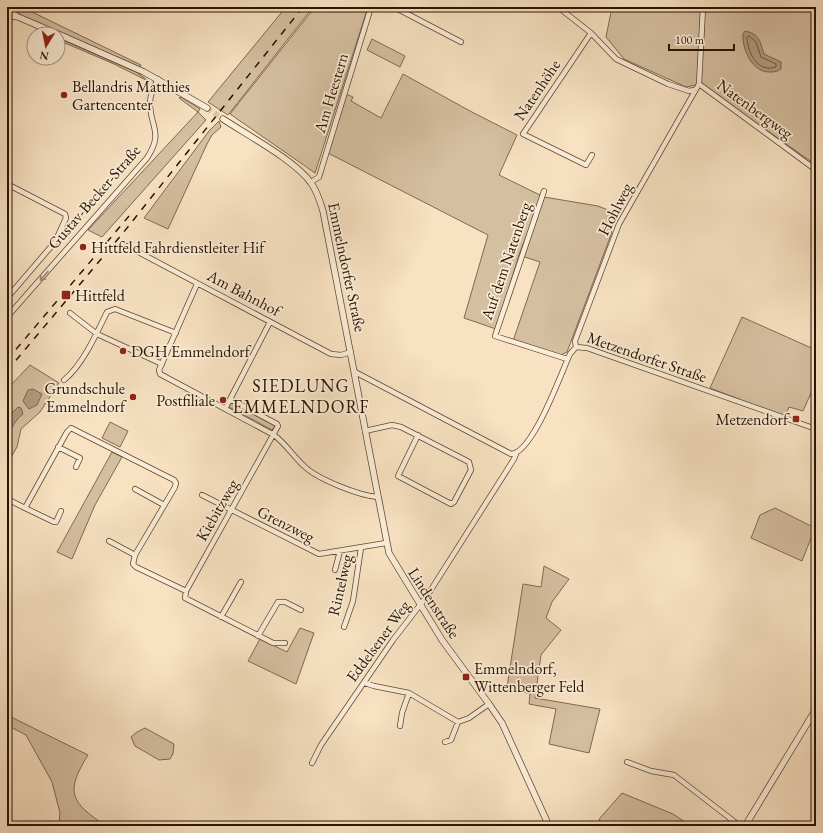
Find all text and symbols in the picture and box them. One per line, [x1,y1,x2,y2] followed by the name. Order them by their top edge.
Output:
[26,26,66,66] north arrow
[669,26,734,52] scale bar
[675,32,705,48] text: 100 m
[39,48,50,64] text: N
[309,50,353,136] street label: Am Heestern
[509,55,565,125] street label: Natenhöhe
[713,74,798,144] street label: Natenbergweg
[72,76,190,115] place label: Bellandris Matthies Gartencenter
[59,90,69,100] marker: Bellandris Matthies Gartencenter
[43,140,145,254] street label: Gustav-Becker-Straße
[593,178,638,239] street label: Hohlweg
[476,198,536,324] street label: Auf dem Natenberg
[323,200,371,334] street label: Emmelndorfer Straße
[91,237,266,258] place label: Hittfeld Fahrdienstleiter Hif
[78,242,88,252] marker: Hittfeld Fahrdienstleiter Hif
[203,264,286,322] street label: Am Bahnhof
[39,271,48,282] one-way arrow
[75,285,126,306] place label: Hittfeld
[60,289,72,301] marker: Hittfeld
[584,327,710,387] street label: Metzendorfer Straße
[131,341,252,362] place label: DGH Emmelndorf
[118,346,128,356] marker: DGH Emmelndorf
[233,374,369,418] district label: SIEDLUNG EMMELNDORF
[45,378,127,417] place label: Grundschule Emmelndorf
[156,390,215,411] place label: Postfiliale
[128,392,138,402] marker: Grundschule Emmelndorf
[218,395,228,405] marker: Postfiliale
[715,409,790,430] place label: Metzendorf
[791,414,801,424] marker: Metzendorf
[191,474,244,545] street label: Kiebitzweg
[254,501,319,548] street label: Grenzweg
[323,551,358,618] street label: Rintelweg
[403,563,465,643] street label: Lindenstraße
[341,595,415,686] street label: Eddelsener Weg
[474,658,585,697] place label: Emmelndorf, Wittenberger Feld
[461,672,471,682] marker: Emmelndorf, Wittenberger Feld

